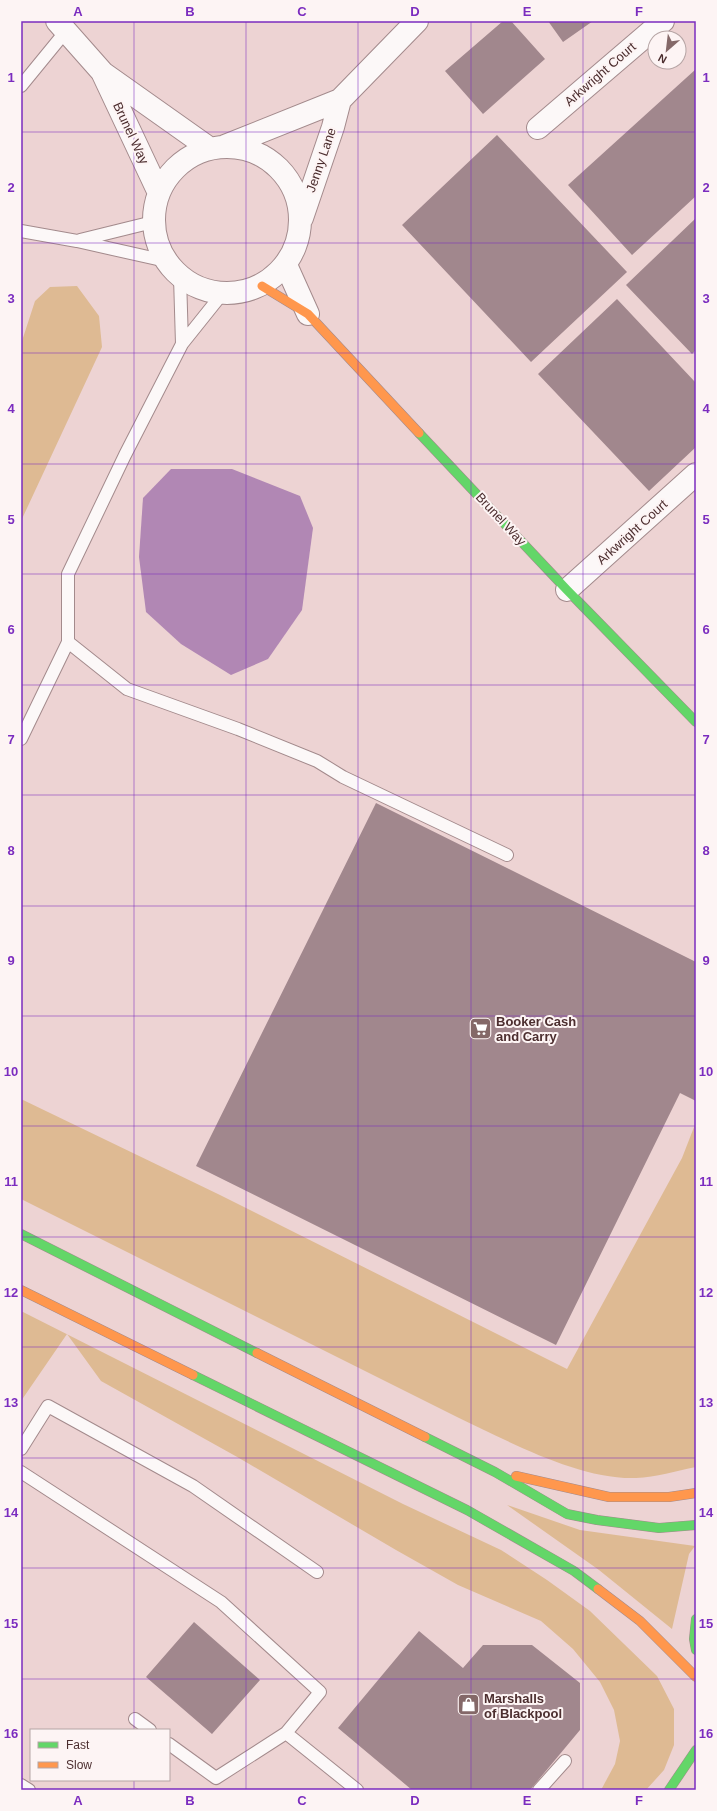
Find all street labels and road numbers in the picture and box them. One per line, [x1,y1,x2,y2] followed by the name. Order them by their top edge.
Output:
[561,39,639,109] street label: Arkwright Court
[110,100,152,167] street label: Brunel Way
[303,126,339,194] street label: Jenny Lane
[473,489,530,549] street label: Brunel Way
[594,496,671,568] street label: Arkwright Court

